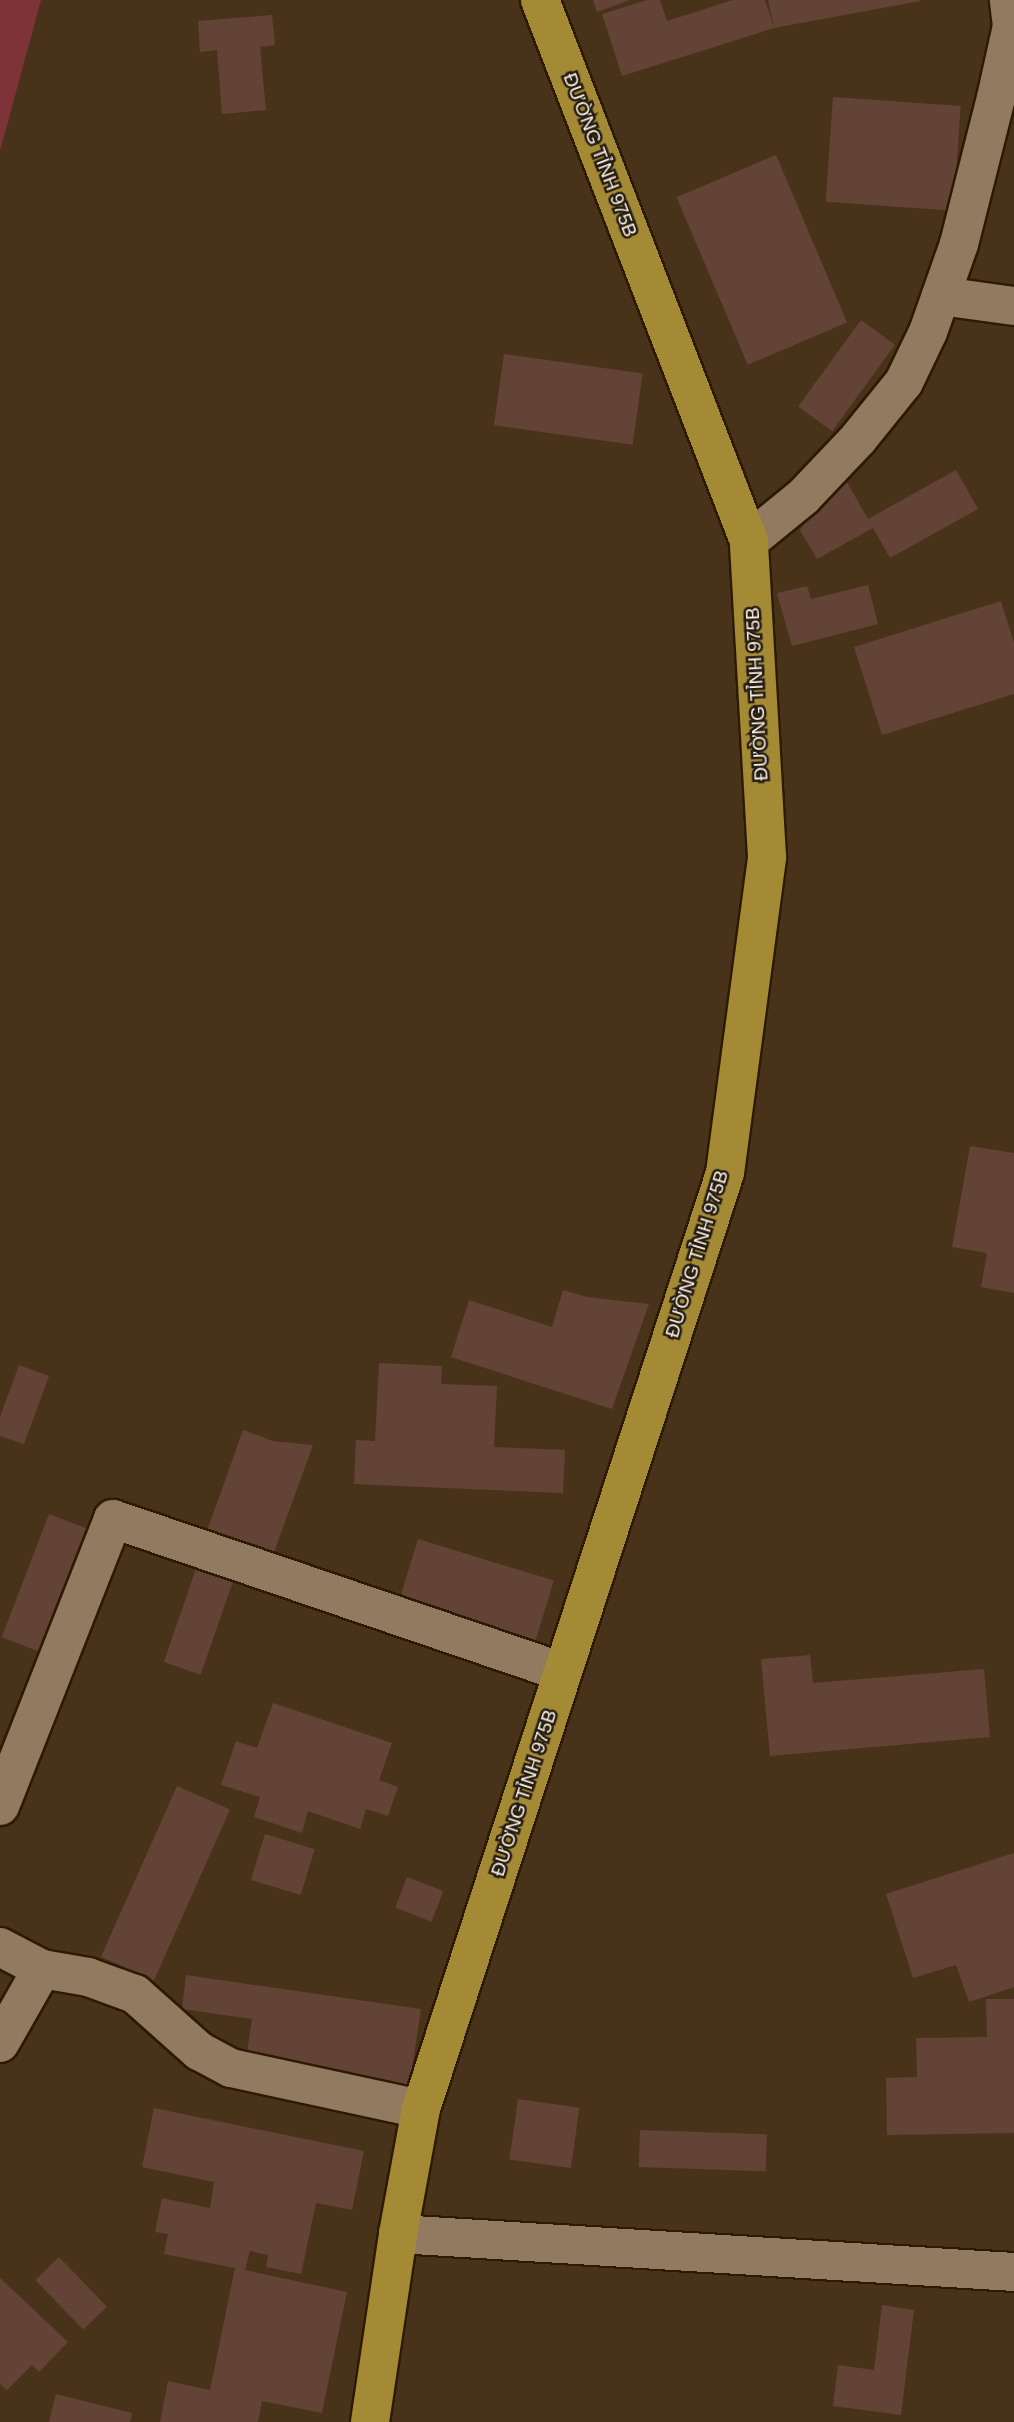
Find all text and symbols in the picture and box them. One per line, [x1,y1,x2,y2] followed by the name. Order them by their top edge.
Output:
[558,70,642,240] street label: ĐƯỜNG TỈNH 975B
[741,607,773,781] street label: ĐƯỜNG TỈNH 975B
[661,1167,733,1341] street label: ĐƯỜNG TỈNH 975B
[486,1707,562,1879] street label: ĐƯỜNG TỈNH 975B

